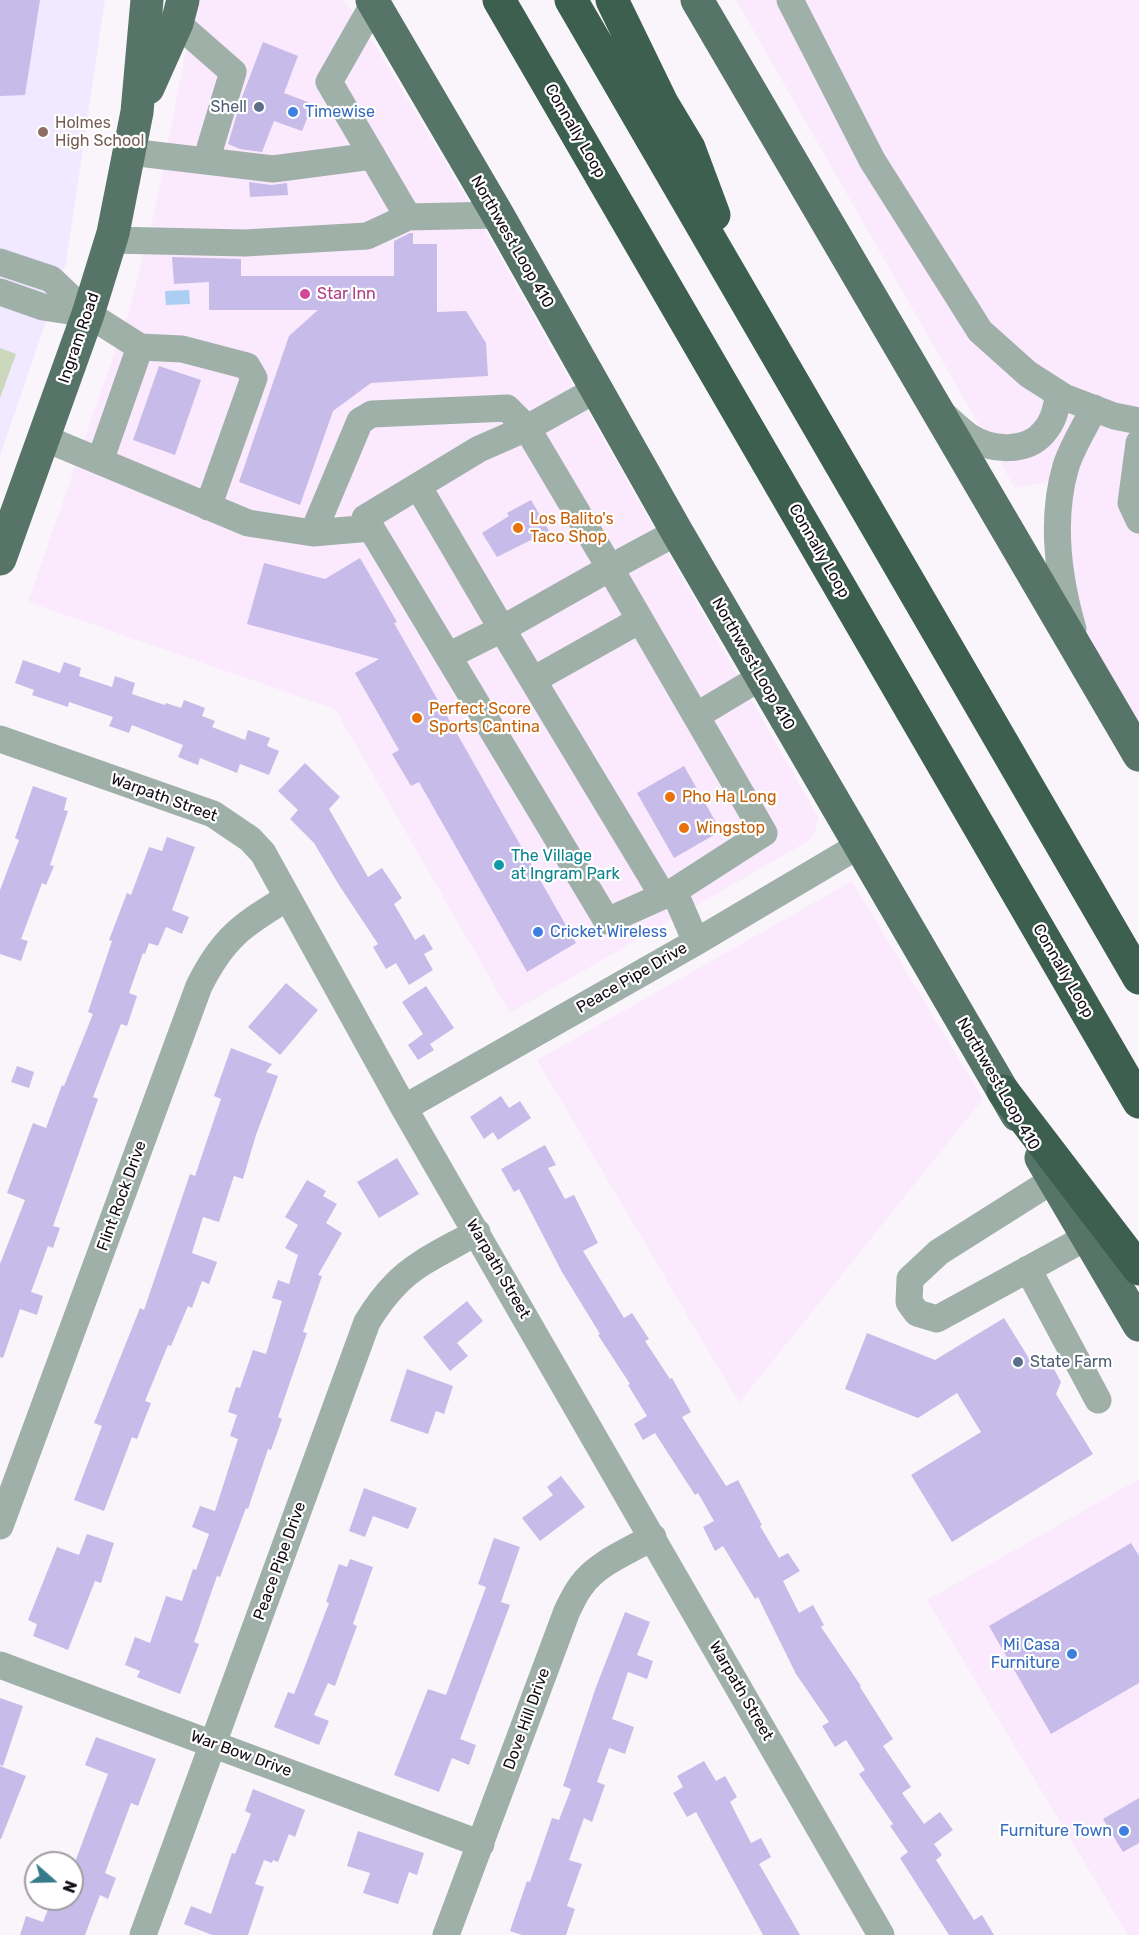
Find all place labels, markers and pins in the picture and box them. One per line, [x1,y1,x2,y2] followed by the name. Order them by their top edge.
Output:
[211,97,247,117] place label: Shell
[252,100,266,114] marker: Shell
[305,102,375,122] place label: Timewise
[286,105,300,119] marker: Timewise
[55,113,144,151] place label: Holmes High School
[36,125,50,139] marker: Holmes High School
[317,284,376,304] place label: Star Inn
[298,287,312,301] marker: Star Inn
[530,509,614,547] place label: Los Balito's Taco Shop
[511,521,525,535] marker: Los Balito's Taco Shop
[429,699,540,737] place label: Perfect Score Sports Cantina
[410,711,424,725] marker: Perfect Score Sports Cantina
[682,787,777,807] place label: Pho Ha Long
[663,790,677,804] marker: Pho Ha Long
[696,818,765,838] place label: Wingstop
[677,821,691,835] marker: Wingstop
[511,846,620,884] place label: The Village at Ingram Park
[492,858,506,872] marker: The Village at Ingram Park
[550,922,667,942] place label: Cricket Wireless
[531,925,545,939] marker: Cricket Wireless
[1030,1352,1112,1372] place label: State Farm
[1011,1355,1025,1369] marker: State Farm
[991,1635,1060,1673] place label: Mi Casa Furniture
[1065,1647,1079,1661] marker: Mi Casa Furniture
[1000,1821,1112,1841] place label: Furniture Town
[1117,1824,1131,1838] marker: Furniture Town

